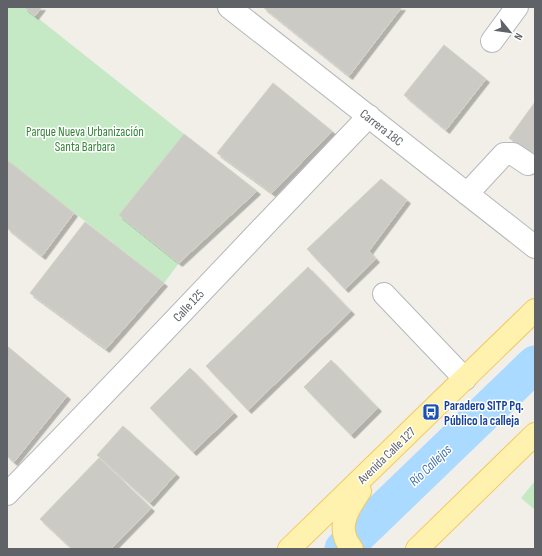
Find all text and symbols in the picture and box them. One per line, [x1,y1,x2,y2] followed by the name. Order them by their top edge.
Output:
[490,12,530,52] north arrow
[511,31,525,42] text: N
[356,106,406,150] street label: Carrera 18C
[26,124,144,155] park label: Parque Nueva Urbanización Santa Barbara
[170,286,208,325] street label: Calle 125
[444,398,524,429] place label: Paradero SITP Pq. Público la calleja
[421,402,441,422] bus stop icon: Paradero SITP Pq. Público la calleja
[354,424,420,488] street label: Avenida Calle 127
[406,441,455,490] water label: Río Callejas

